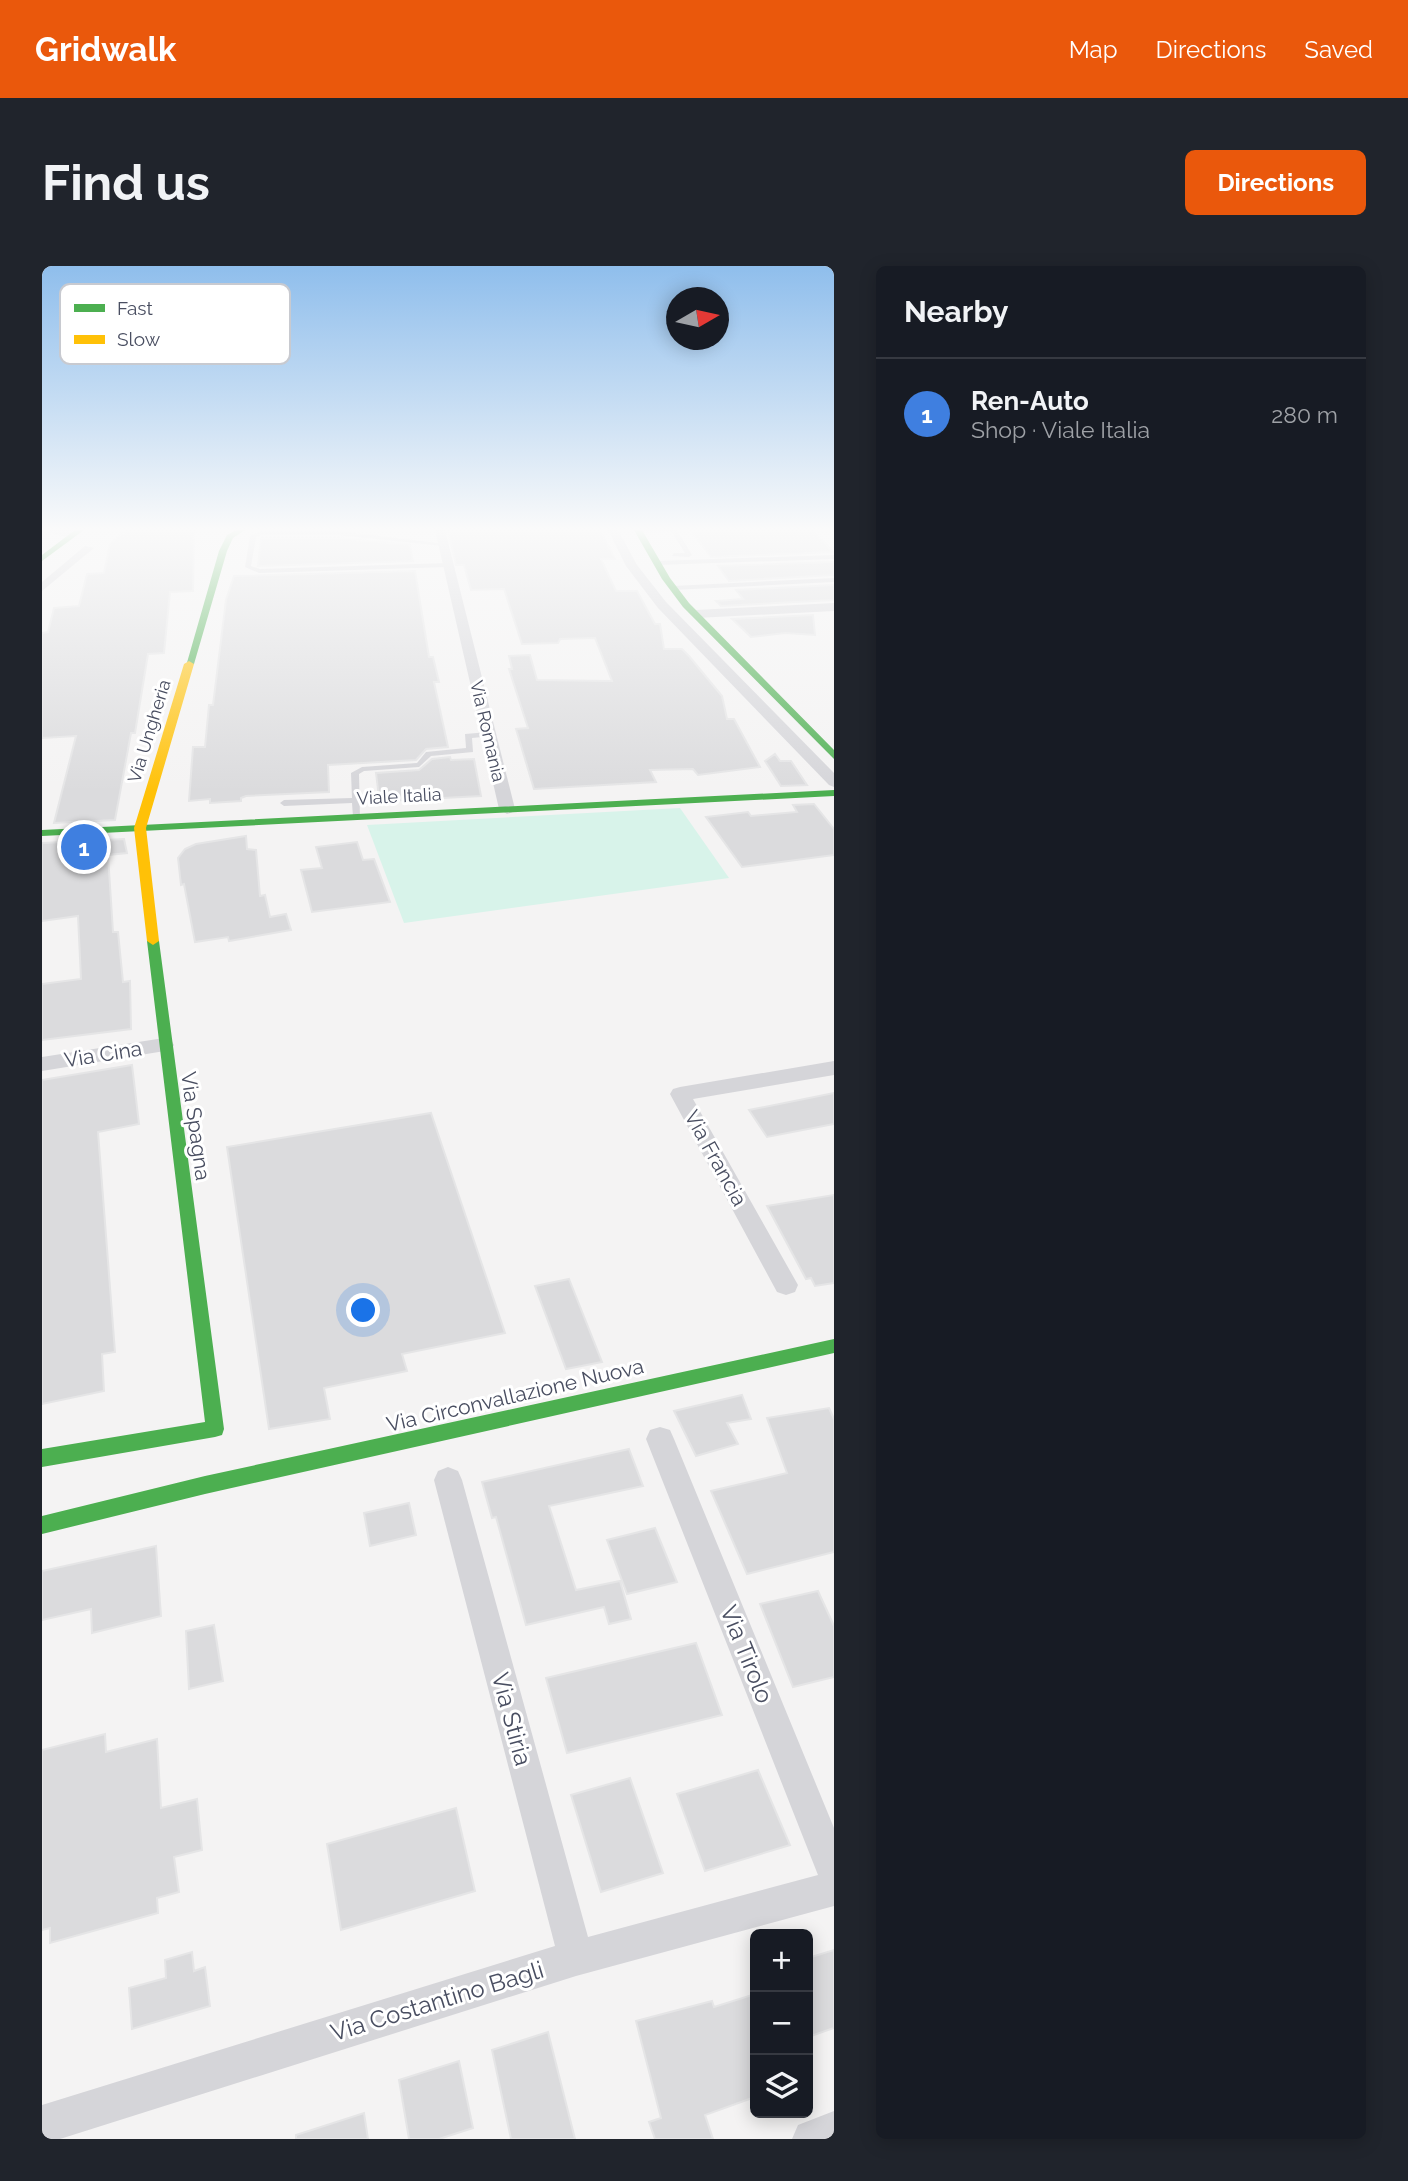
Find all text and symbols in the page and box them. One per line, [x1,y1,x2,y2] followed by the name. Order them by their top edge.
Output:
[35,30,176,69] text: Gridwalk
[1069,35,1118,64] text: Map
[1156,35,1266,64] text: Directions
[1304,35,1373,64] text: Saved
[1185,150,1366,215] button: Directions
[42,154,210,211] text: Find us
[60,284,290,364] legend
[666,287,729,350] north arrow
[904,294,1008,329] text: Nearby
[117,297,153,319] text: Fast
[117,328,161,350] text: Slow
[971,386,1089,416] text: Ren-Auto
[921,401,933,428] text: 1
[1271,401,1338,428] text: 280 m
[971,416,1150,443] text: Shop · Viale Italia
[123,677,175,785] street label: Via Ungheria
[466,678,510,784] street label: Via Romania
[356,783,442,809] street label: Viale Italia
[61,821,107,873] pin: 1
[62,1036,144,1072] street label: Via Cina
[176,1070,216,1182] street label: Via Spagna
[679,1106,753,1210] street label: Via Francia
[346,1293,380,1327] your location
[384,1353,646,1437] street label: Via Circonvallazione Nuova
[714,1601,780,1707] street label: Via Tirolo
[486,1669,538,1769] street label: Via Stiria
[750,1929,813,2118] map controls
[750,1929,813,1992] button: +
[327,1955,547,2047] street label: Via Costantino Bagli
[750,1992,813,2055] button: −
[750,2055,813,2118] button: layers

